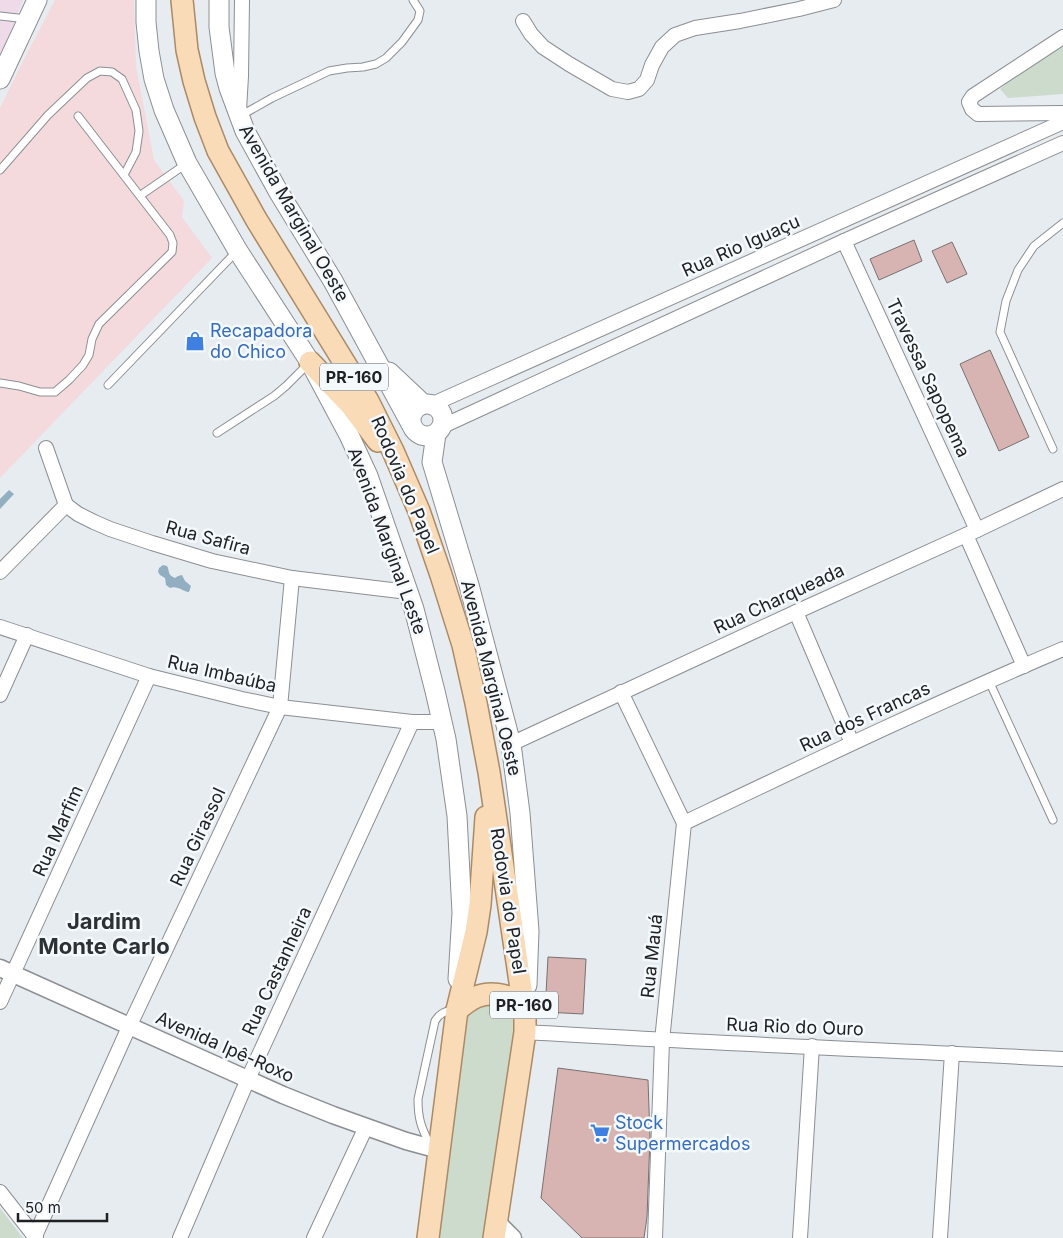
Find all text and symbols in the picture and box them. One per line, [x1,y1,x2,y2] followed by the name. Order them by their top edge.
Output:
[235,120,354,305] street label: Avenida Marginal Oeste
[679,210,803,281] street label: Rua Rio Iguaçu
[882,295,974,460] street label: Travessa Sapopema
[210,320,312,362] place label: Recapadora do Chico
[184,330,206,352] shop icon: Recapadora do Chico
[320,364,388,391] road number: PR-160
[367,413,444,557] street label: Rodovia do Papel
[344,444,431,637] street label: Avenida Marginal Leste
[163,516,253,559] street label: Rua Safira
[710,559,847,638] street label: Rua Charqueada
[457,578,526,778] street label: Avenida Marginal Oeste
[166,651,279,696] street label: Rua Imbaúba
[796,677,933,756] street label: Rua dos Francas
[28,782,87,880] street label: Rua Marfim
[166,784,230,889] street label: Rua Girassol
[487,826,530,975] street label: Rodovia do Papel
[238,903,315,1038] street label: Rua Castanheira
[38,908,170,959] district label: Jardim Monte Carlo
[637,913,666,999] street label: Rua Mauá
[490,992,558,1018] road number: PR-160
[153,1007,298,1086] street label: Avenida Ipê-Roxo
[726,1014,864,1039] street label: Rua Rio do Ouro
[615,1112,750,1154] place label: Stock Supermercados
[589,1122,611,1144] supermarket icon: Stock Supermercados
[18,1190,106,1222] scale bar
[25,1198,61,1217] text: 50 m

